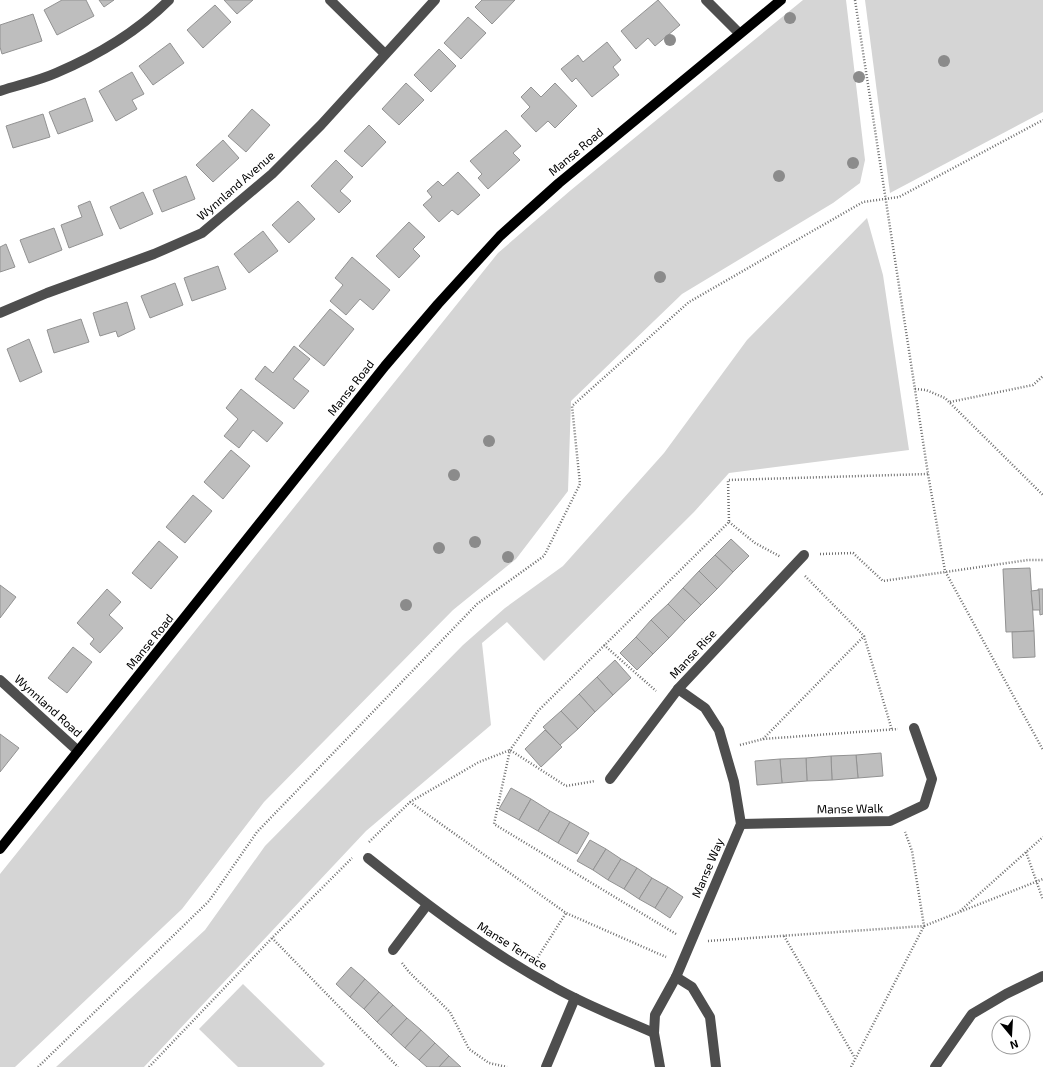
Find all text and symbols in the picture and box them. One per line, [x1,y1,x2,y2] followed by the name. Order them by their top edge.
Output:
[545,124,605,178] street label: Manse Road
[194,148,277,223] street label: Wynnland Avenue
[324,357,376,418] street label: Manse Road
[123,611,176,672] street label: Manse Road
[666,626,719,681] street label: Manse Rise
[12,671,85,739] street label: Wynnland Road
[817,800,883,816] street label: Manse Walk
[688,835,726,899] street label: Manse Way
[475,918,550,972] street label: Manse Terrace
[991,1015,1031,1055] north arrow
[1008,1038,1020,1052] text: N

